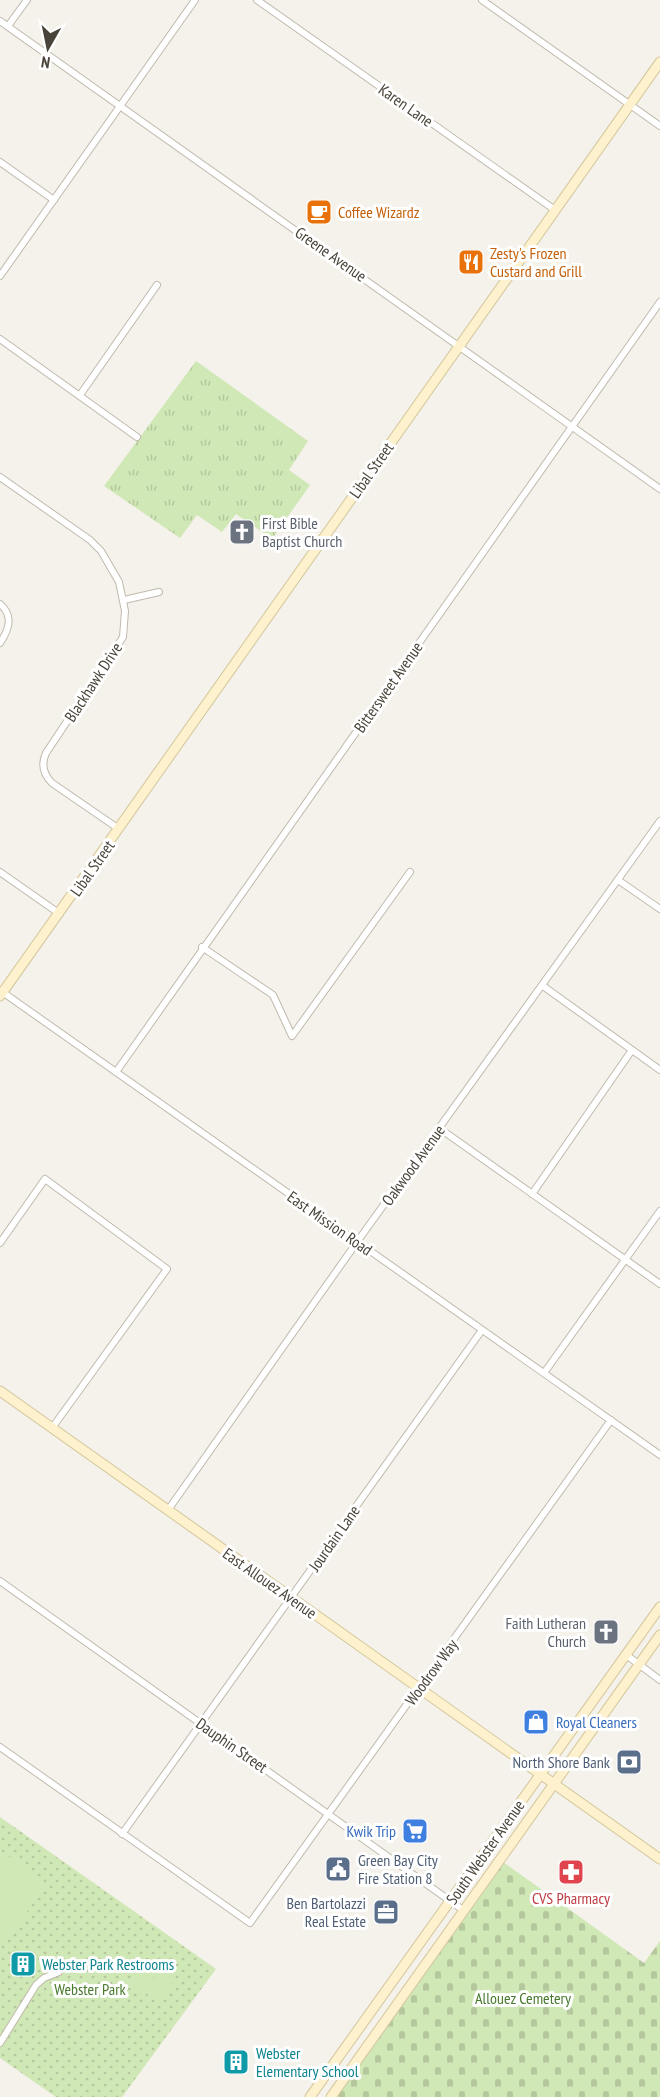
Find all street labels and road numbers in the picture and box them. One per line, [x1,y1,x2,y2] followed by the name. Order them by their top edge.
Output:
[375,79,437,131] street label: Karen Lane
[292,222,370,286] street label: Greene Avenue
[345,438,398,502] street label: Libal Street
[60,638,126,726] street label: Blackhawk Drive
[349,638,427,736] street label: Bittersweet Avenue
[66,836,119,900] street label: Libal Street
[377,1121,449,1209] street label: Oakwood Avenue
[284,1186,376,1260] street label: East Mission Road
[304,1501,364,1576] street label: Jourdain Lane
[219,1543,321,1623] street label: East Allouez Avenue
[400,1635,462,1709] street label: Woodrow Way
[192,1713,272,1777] street label: Dauphin Street
[442,1796,528,1908] street label: South Webster Avenue

